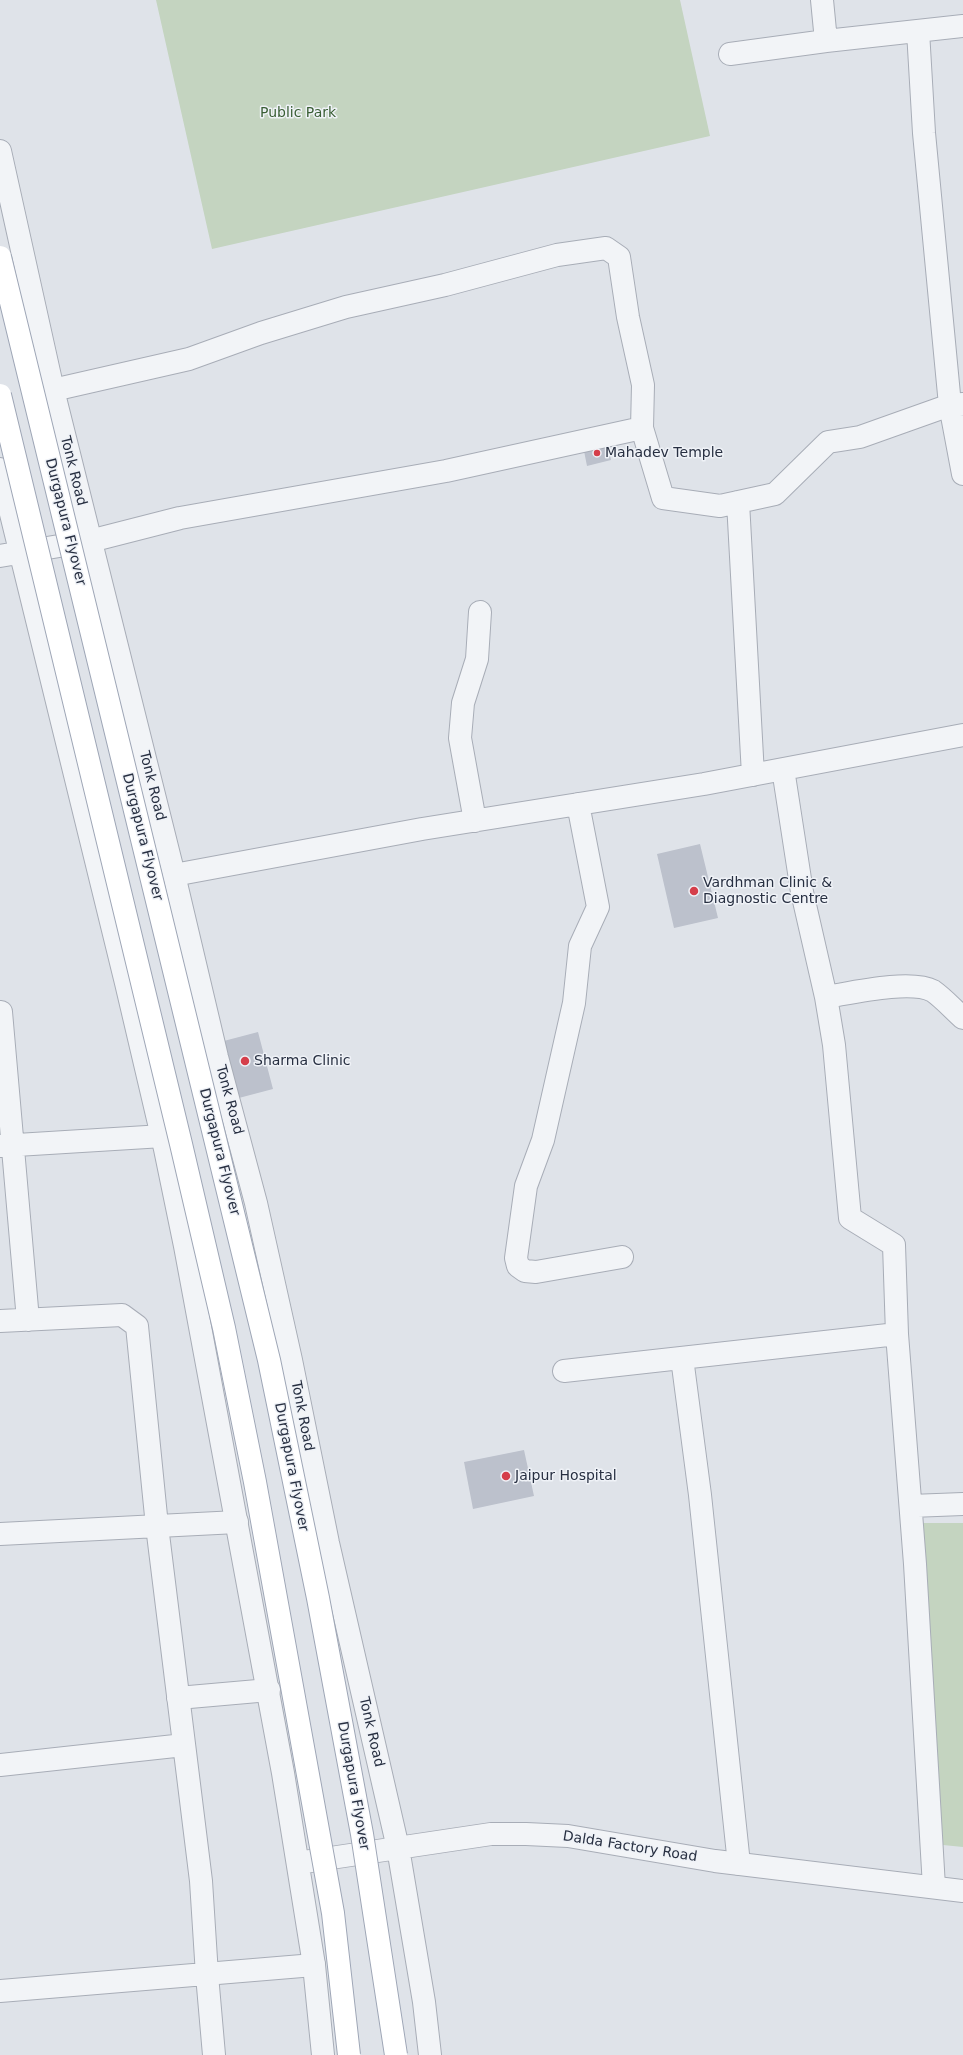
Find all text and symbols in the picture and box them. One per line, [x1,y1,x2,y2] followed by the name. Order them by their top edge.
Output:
[260,105,336,121] park label: Public Park
[56,434,90,508] street label: Tonk Road
[605,445,723,461] place label: Mahadev Temple
[592,448,602,458] marker: Mahadev Temple
[41,457,89,587] street label: Durgapura Flyover
[135,749,169,823] street label: Tonk Road
[118,772,166,902] street label: Durgapura Flyover
[703,875,832,908] place label: Vardhman Clinic & Diagnostic Centre
[688,885,700,897] marker: Vardhman Clinic & Diagnostic Centre
[254,1053,351,1069] place label: Sharma Clinic
[239,1055,251,1067] marker: Sharma Clinic
[212,1063,246,1137] street label: Tonk Road
[195,1087,243,1217] street label: Durgapura Flyover
[287,1379,317,1453] street label: Tonk Road
[270,1401,312,1533] street label: Durgapura Flyover
[515,1468,617,1484] place label: Jaipur Hospital
[500,1470,512,1482] marker: Jaipur Hospital
[355,1695,387,1769] street label: Tonk Road
[333,1720,373,1852] street label: Durgapura Flyover
[562,1828,698,1866] street label: Dalda Factory Road

